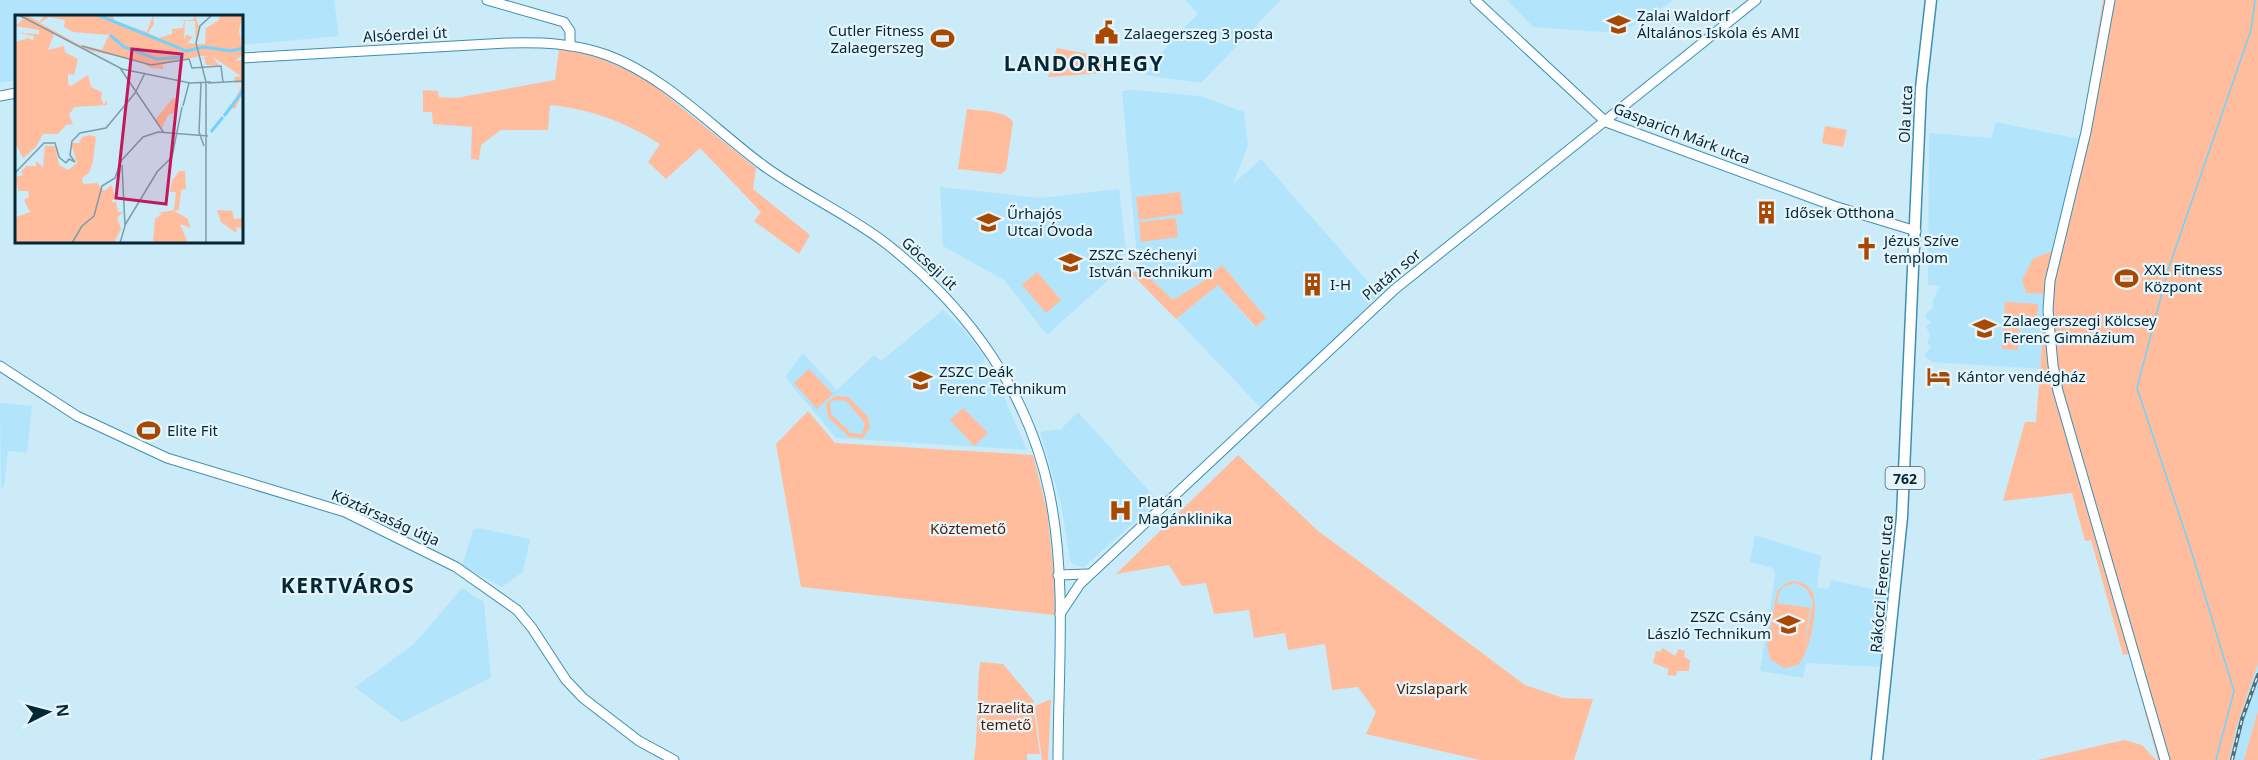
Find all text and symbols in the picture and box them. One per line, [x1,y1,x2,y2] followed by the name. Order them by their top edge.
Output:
[1637,5,1799,42] place label: Zalai Waldorf Általános Iskola és AMI
[1606,11,1632,37] school or university icon: Zalai Waldorf Általános Iskola és AMI
[15,15,243,243] inset map
[828,20,924,57] place label: Cutler Fitness Zalaegerszeg
[1093,20,1119,46] public building icon: Zalaegerszeg 3 posta
[362,22,448,46] street label: Alsóerdei út
[1124,23,1273,43] place label: Zalaegerszeg 3 posta
[929,26,955,52] sports icon: Cutler Fitness Zalaegerszeg
[1004,49,1164,77] district label: LANDORHEGY
[1893,84,1917,144] street label: Ola utca
[1611,98,1753,168] street label: Gasparich Márk utca
[1754,199,1780,225] building icon: Idősek Otthona
[1785,202,1895,222] place label: Idősek Otthona
[1007,203,1093,240] place label: Űrhajós Utcai Óvoda
[976,209,1002,235] school or university icon: Űrhajós Utcai Óvoda
[1882,230,1959,267] place label: Jézus Szíve templom
[898,232,963,294] street label: Göcseji út
[1853,236,1879,262] church icon: Jézus Szíve templom
[1089,244,1213,281] place label: ZSZC Széchenyi István Technikum
[1357,244,1425,304] street label: Platán sor
[1058,250,1084,276] school or university icon: ZSZC Széchenyi István Technikum
[2144,259,2223,296] place label: XXL Fitness Központ
[2113,265,2139,291] sports icon: XXL Fitness Központ
[1299,271,1325,297] building icon: I-H
[1330,274,1351,294] place label: I-H
[2003,310,2157,347] place label: Zalaegerszegi Kölcsey Ferenc Gimnázium
[1972,316,1998,342] school or university icon: Zalaegerszegi Kölcsey Ferenc Gimnázium
[939,361,1067,398] place label: ZSZC Deák Ferenc Technikum
[1926,363,1952,389] hotel icon: Kántor vendégház
[1957,366,2086,386] place label: Kántor vendégház
[908,367,934,393] school or university icon: ZSZC Deák Ferenc Technikum
[136,417,162,443] sports icon: Elite Fit
[167,420,219,440] place label: Elite Fit
[1886,467,1924,489] road number: 762
[329,484,443,550] street label: Köztársaság útja
[1138,491,1232,528] place label: Platán Magánklinika
[1107,497,1133,523] hospital icon: Platán Magánklinika
[1865,514,1897,654] street label: Rákóczi Ferenc utca
[930,518,1006,538] park label: Köztemető
[281,571,415,599] district label: KERTVÁROS
[1647,606,1771,643] place label: ZSZC Csány László Technikum
[1776,612,1802,638] school or university icon: ZSZC Csány László Technikum
[1396,678,1468,698] park label: Vizslapark
[18,682,78,742] north arrow
[978,697,1034,734] park label: Izraelita temető
[51,703,75,718] text: N

